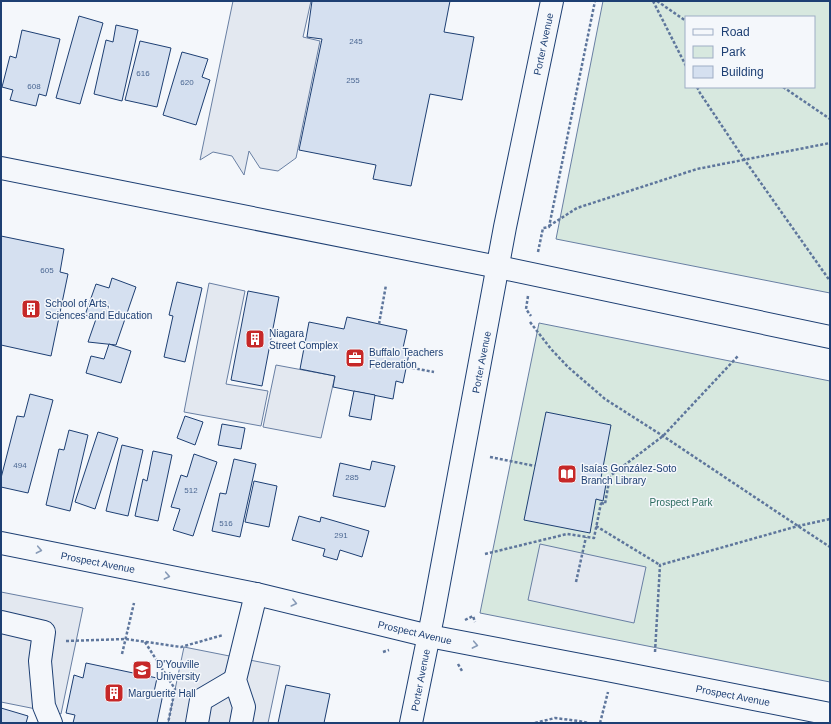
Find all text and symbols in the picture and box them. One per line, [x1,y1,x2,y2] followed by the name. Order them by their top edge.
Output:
[532,12,556,76] street label: Porter Avenue
[685,16,815,88] legend
[721,25,750,39] text: Road
[349,37,363,46] house number: 245
[721,45,747,59] text: Park
[721,65,764,79] text: Building
[136,69,150,78] house number: 616
[346,76,360,85] house number: 255
[180,78,194,87] house number: 620
[27,82,41,91] house number: 608
[40,266,54,275] house number: 605
[20,298,42,320] building icon: School of Arts, Sciences and Education
[45,298,152,321] place label: School of Arts, Sciences and Education
[244,328,266,350] building icon: Niagara Street Complex
[269,328,338,351] place label: Niagara Street Complex
[470,330,493,394] street label: Porter Avenue
[344,347,366,369] office icon: Buffalo Teachers Federation
[369,347,443,370] place label: Buffalo Teachers Federation
[13,461,27,470] house number: 494
[556,463,578,485] library icon: Isaías González-Soto Branch Library
[581,463,677,486] place label: Isaías González-Soto Branch Library
[345,473,359,482] house number: 285
[184,486,198,495] house number: 512
[650,497,713,508] park label: Prospect Park
[219,519,233,528] house number: 516
[334,531,348,540] house number: 291
[36,546,42,554] one-way arrow
[60,550,136,575] street label: Prospect Avenue
[164,571,170,579] one-way arrow
[290,598,297,607] one-way arrow
[377,619,453,646] street label: Prospect Avenue
[472,640,478,649] one-way arrow
[409,648,432,712] street label: Porter Avenue
[131,659,153,681] school or university icon: D'Youville University
[156,659,200,682] place label: D'Youville University
[103,682,125,704] building icon: Marguerite Hall
[695,683,771,708] street label: Prospect Avenue
[128,688,196,699] place label: Marguerite Hall

